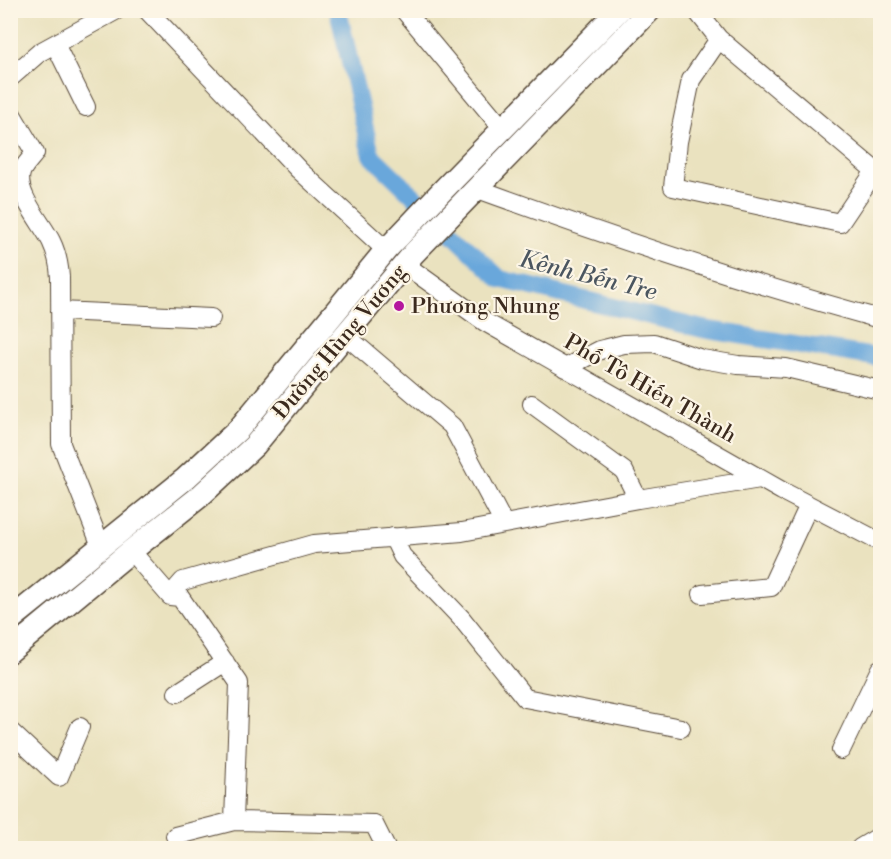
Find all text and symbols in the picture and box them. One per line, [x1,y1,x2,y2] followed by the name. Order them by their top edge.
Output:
[516,244,660,308] water label: Kênh Bến Tre
[267,258,413,425] street label: Đường Hùng Vương
[411,293,560,320] place label: Phương Nhung
[392,299,406,313] marker: Phương Nhung
[559,329,741,449] street label: Phố Tô Hiến Thành

